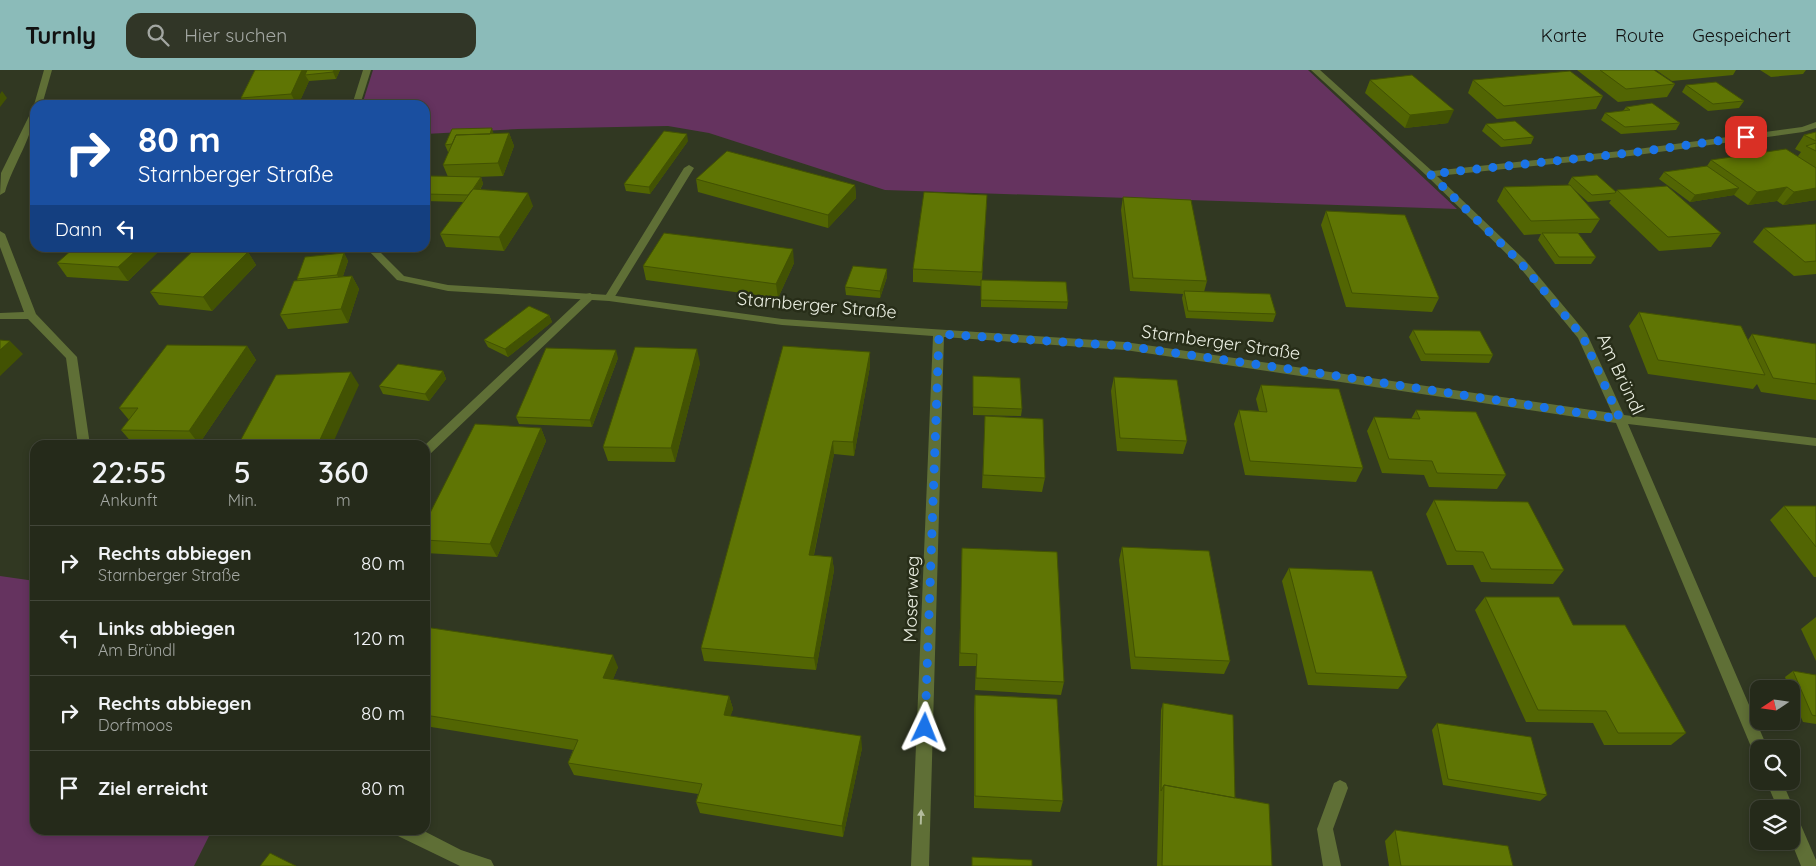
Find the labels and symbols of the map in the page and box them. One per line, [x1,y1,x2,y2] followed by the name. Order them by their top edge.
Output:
[1725,116,1767,158] pin
[736,287,898,323] street label: Starnberger Straße
[1140,319,1302,365] street label: Starnberger Straße
[1592,330,1650,418] street label: Am Bründl
[898,555,924,643] street label: Moserweg
[1750,680,1800,730] north arrow
[898,701,950,753] position arrow
[918,809,926,825] one-way arrow

